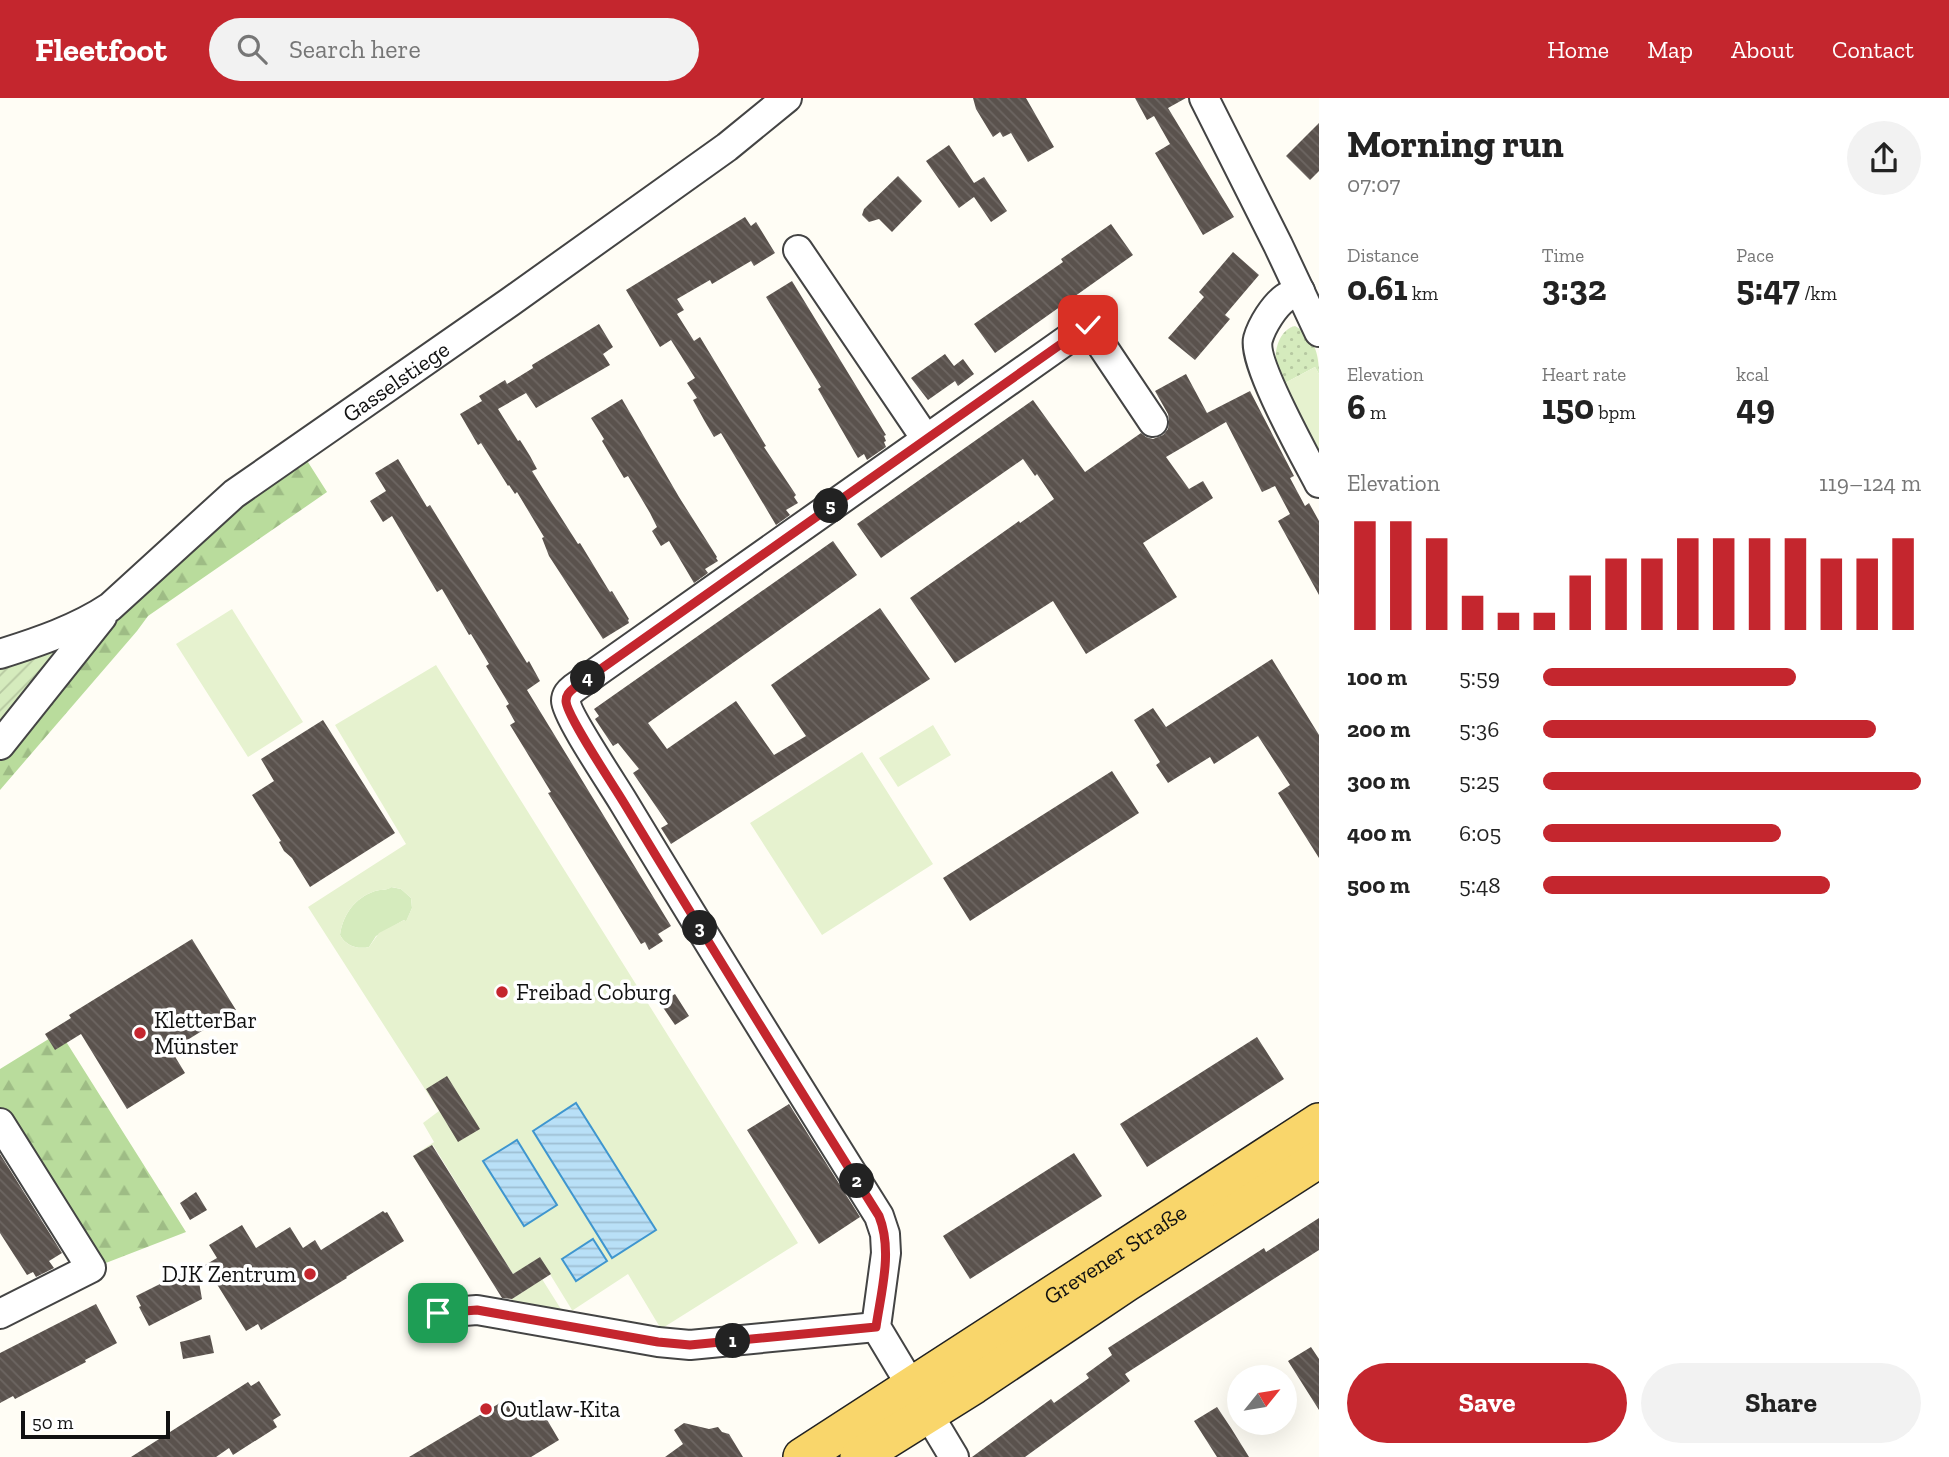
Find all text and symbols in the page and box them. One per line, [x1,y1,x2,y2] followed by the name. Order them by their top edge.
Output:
[209,18,699,81] search box
[35,30,167,69] text: Fleetfoot
[233,30,271,68] icon: search
[289,33,421,65] text: Search here
[1547,35,1609,64] text: Home
[1647,35,1693,64] text: Map
[1731,35,1794,64] text: About
[1832,35,1914,64] text: Contact
[1347,121,1564,167] text: Morning run
[1847,121,1921,195] button: share
[1347,170,1400,198] text: 07:07
[1347,244,1419,267] text: Distance
[1542,244,1584,267] text: Time
[1736,244,1774,267] text: Pace
[1347,267,1408,309] text: 0.61
[1542,267,1606,309] text: 3:32
[1736,267,1800,309] text: 5:47
[1408,282,1438,305] text: km
[1800,282,1837,305] text: /km
[1058,295,1118,355] pin
[1069,306,1107,344] icon: check
[337,335,455,428] street label: Gasselstiege
[1347,363,1424,386] text: Elevation
[1542,363,1626,386] text: Heart rate
[1736,363,1769,386] text: kcal
[1347,386,1366,428] text: 6
[1542,386,1594,428] text: 150
[1736,386,1775,428] text: 49
[1366,401,1386,424] text: m
[1594,401,1636,424] text: bpm
[1347,469,1440,497] text: Elevation
[1819,469,1921,497] text: 119–124 m
[814,488,848,524] pin: 5
[826,494,835,517] text: 5
[570,660,606,696] pin: 4
[1347,663,1407,691] text: 100 m
[1459,663,1500,691] text: 5:59
[582,666,593,689] text: 4
[1347,715,1410,743] text: 200 m
[1459,715,1499,743] text: 5:36
[1347,767,1410,795] text: 300 m
[1459,767,1500,795] text: 5:25
[1347,819,1411,847] text: 400 m
[1459,819,1501,847] text: 6:05
[1347,871,1410,899] text: 500 m
[1459,871,1501,899] text: 5:48
[682,910,718,946] pin: 3
[694,916,705,939] text: 3
[516,978,671,1006] place label: Freibad Coburg
[494,984,510,1000] marker: Freibad Coburg
[154,1006,257,1060] place label: KletterBar Münster
[132,1025,148,1041] marker: KletterBar Münster
[840,1164,874,1198] pin: 2
[851,1169,862,1192] text: 2
[1039,1198,1191,1311] street label: Grevener Straße
[162,1260,296,1288] place label: DJK Zentrum
[302,1266,318,1282] marker: DJK Zentrum
[408,1283,468,1343] pin
[419,1294,457,1332] icon: arrive
[716,1324,750,1358] pin: 1
[729,1329,736,1352] text: 1
[1347,1363,1627,1443] button: Save
[1641,1363,1921,1443] button: Share
[1227,1365,1297,1435] north arrow
[1227,1365,1297,1435] map controls
[500,1395,620,1423] place label: Outlaw-Kita
[478,1401,494,1417] marker: Outlaw-Kita
[21,1408,170,1440] scale bar
[32,1411,73,1434] text: 50 m

